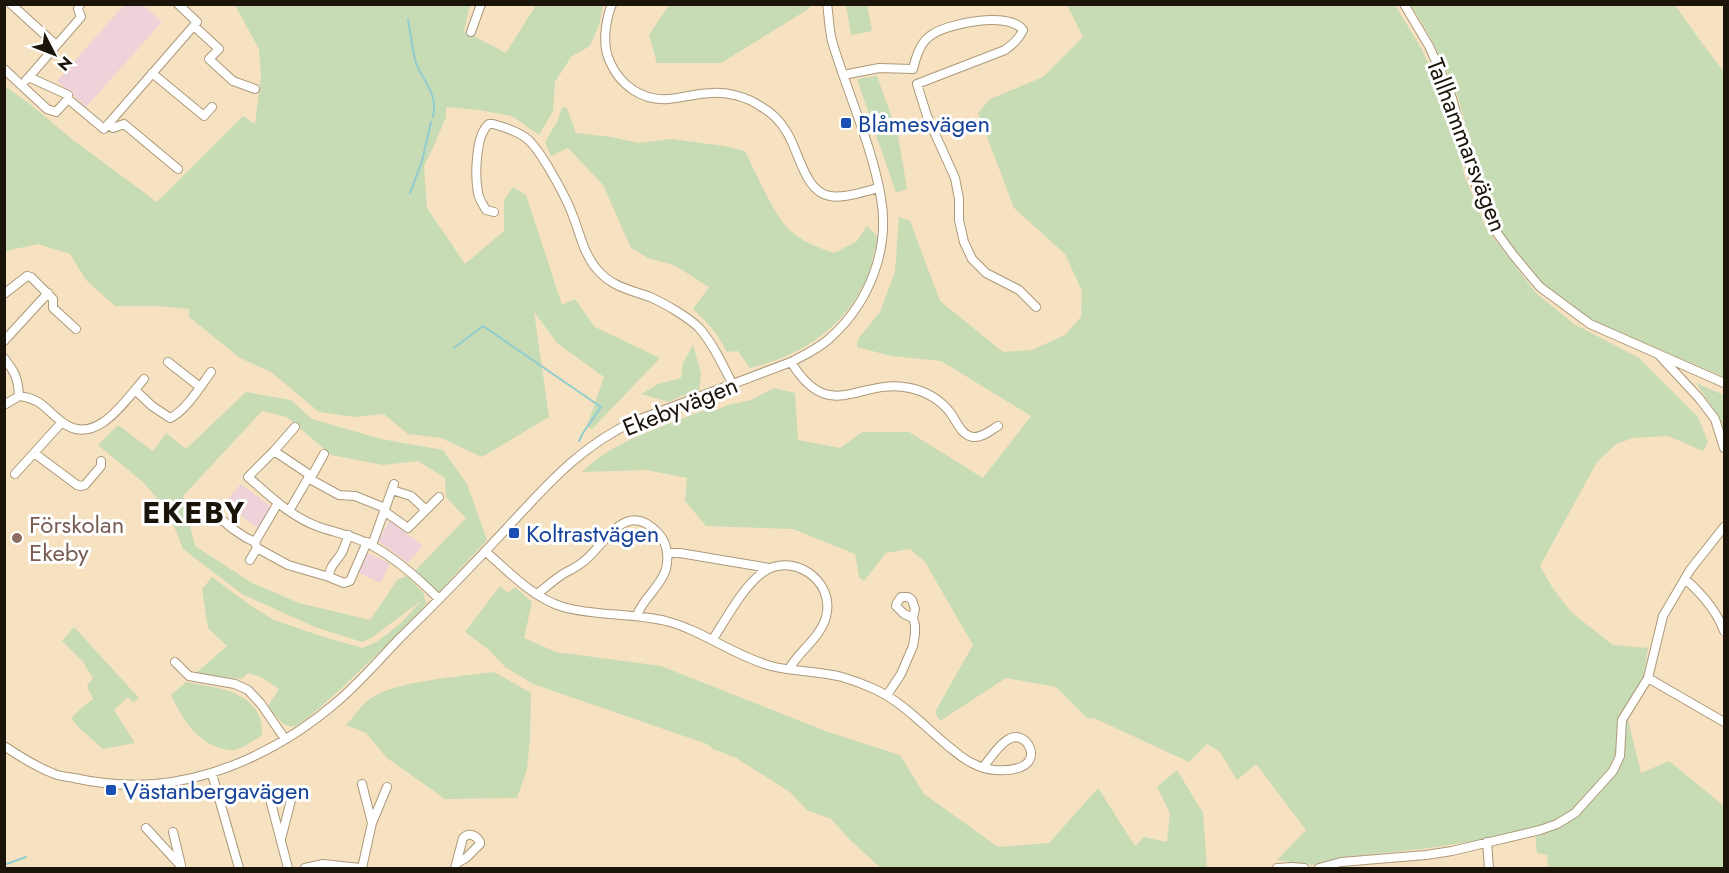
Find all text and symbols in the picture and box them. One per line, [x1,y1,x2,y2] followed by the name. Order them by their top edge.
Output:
[24,24,84,84] north arrow
[52,51,78,76] text: N
[1418,53,1516,237] street label: Tallhammarsvägen
[858,106,990,141] place label: Blåmesvägen
[839,116,853,130] marker: Blåmesvägen
[617,367,743,445] street label: Ekebyvägen
[142,491,246,534] district label: EKEBY
[29,507,124,570] place label: Förskolan Ekeby
[526,516,659,551] place label: Koltrastvägen
[507,526,521,540] marker: Koltrastvägen
[10,531,24,545] marker: Förskolan Ekeby
[123,773,310,808] place label: Västanbergavägen
[104,783,118,797] marker: Västanbergavägen

